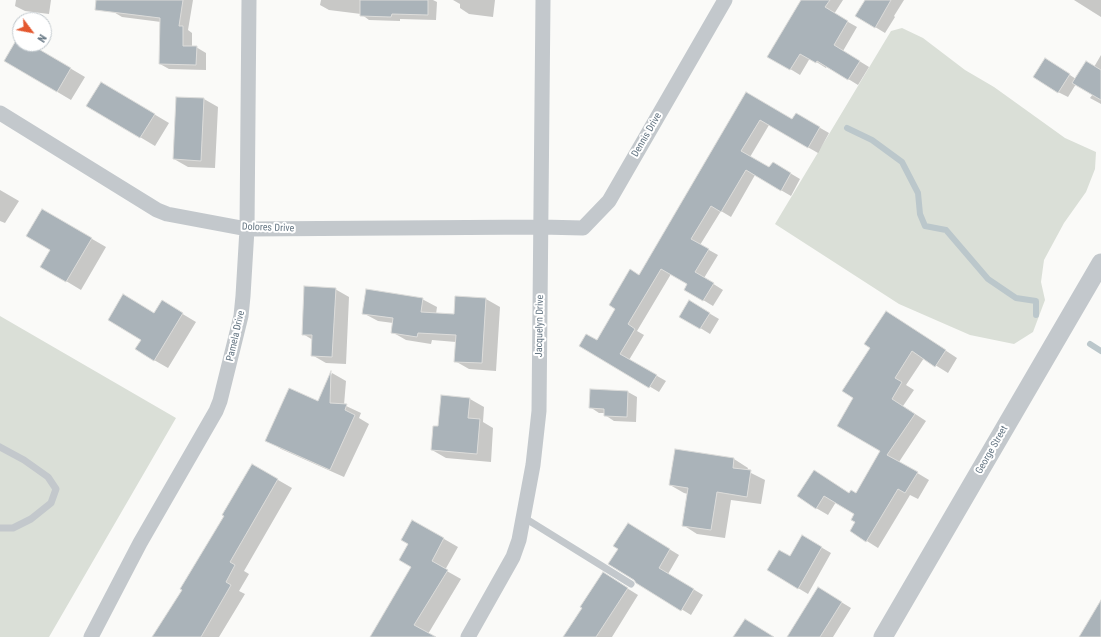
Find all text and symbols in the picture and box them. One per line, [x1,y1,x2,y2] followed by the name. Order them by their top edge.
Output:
[12,12,52,52] north arrow
[34,32,49,44] text: N
[630,111,664,159] street label: Dennis Drive
[242,221,294,235] street label: Dolores Drive
[533,295,547,357] street label: Jacquelyn Drive
[224,309,248,363] street label: Pamela Drive
[973,424,1011,476] street label: George Street

